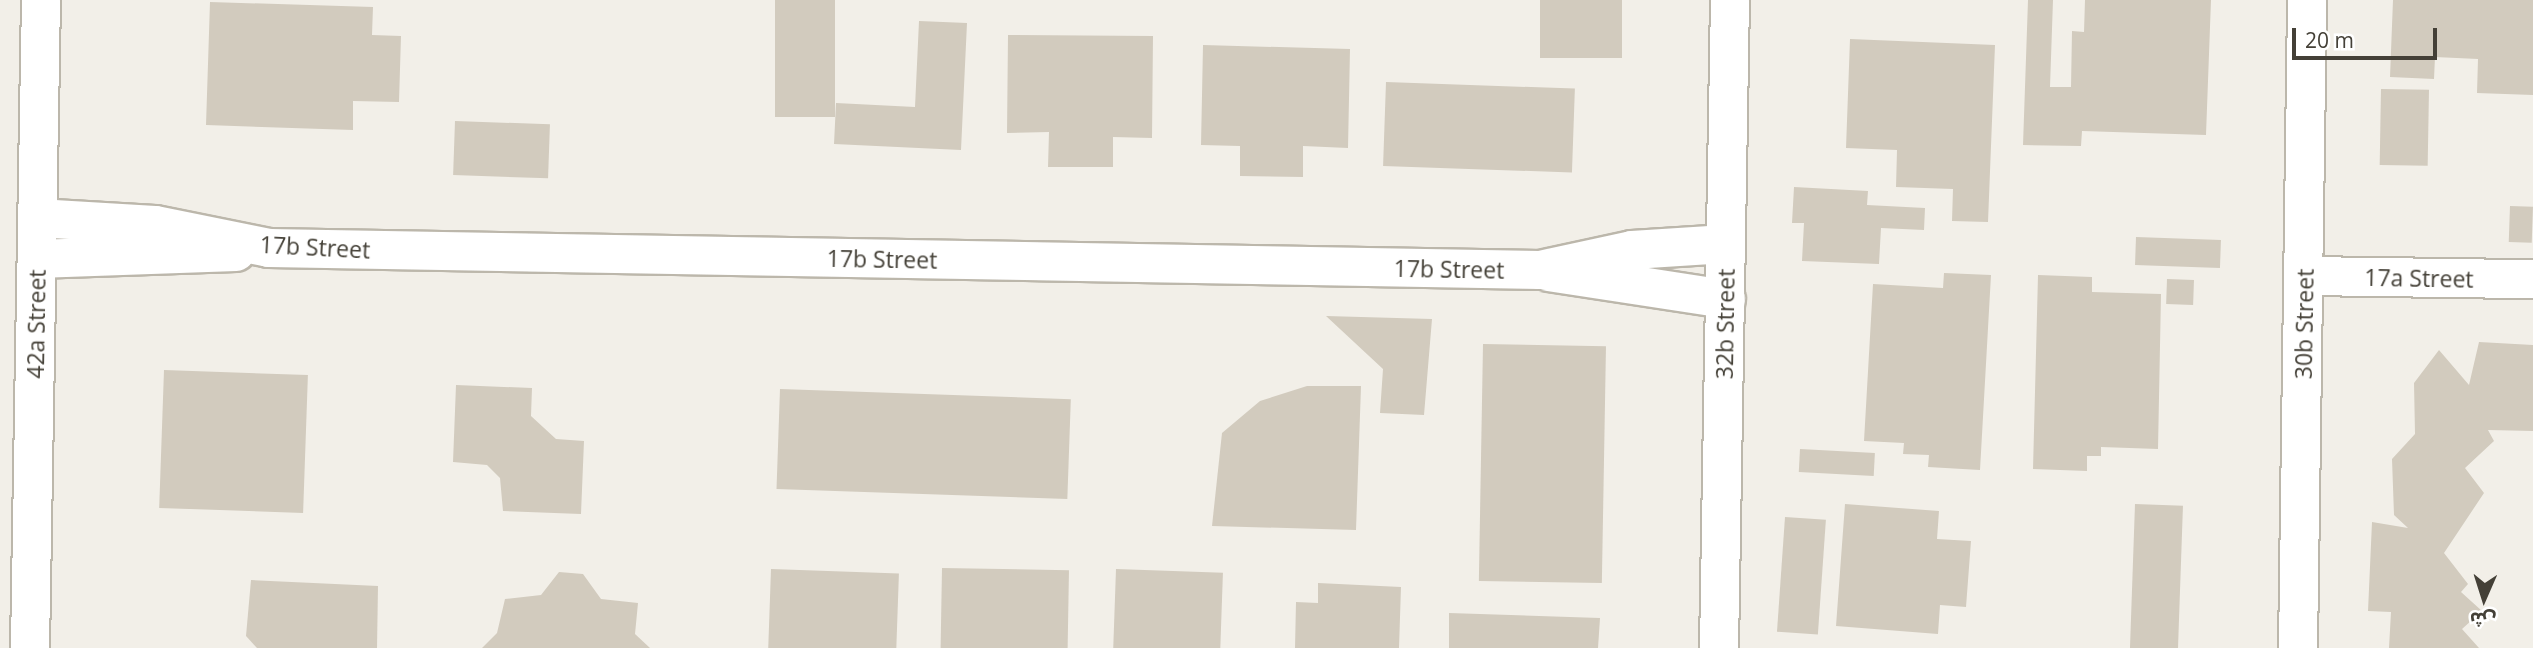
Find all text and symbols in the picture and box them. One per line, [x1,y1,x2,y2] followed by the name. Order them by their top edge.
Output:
[2295,14,2440,58] scale bar
[2305,26,2354,54] text: 20 m
[259,230,371,264] street label: 17b Street
[826,244,938,274] street label: 17b Street
[1393,254,1505,284] street label: 17b Street
[2364,263,2474,293] street label: 17a Street
[1710,268,1740,380] street label: 32b Street
[2289,268,2319,380] street label: 30b Street
[21,269,51,379] street label: 42a Street
[2449,564,2519,634] north arrow
[2469,606,2497,634] text: ش

